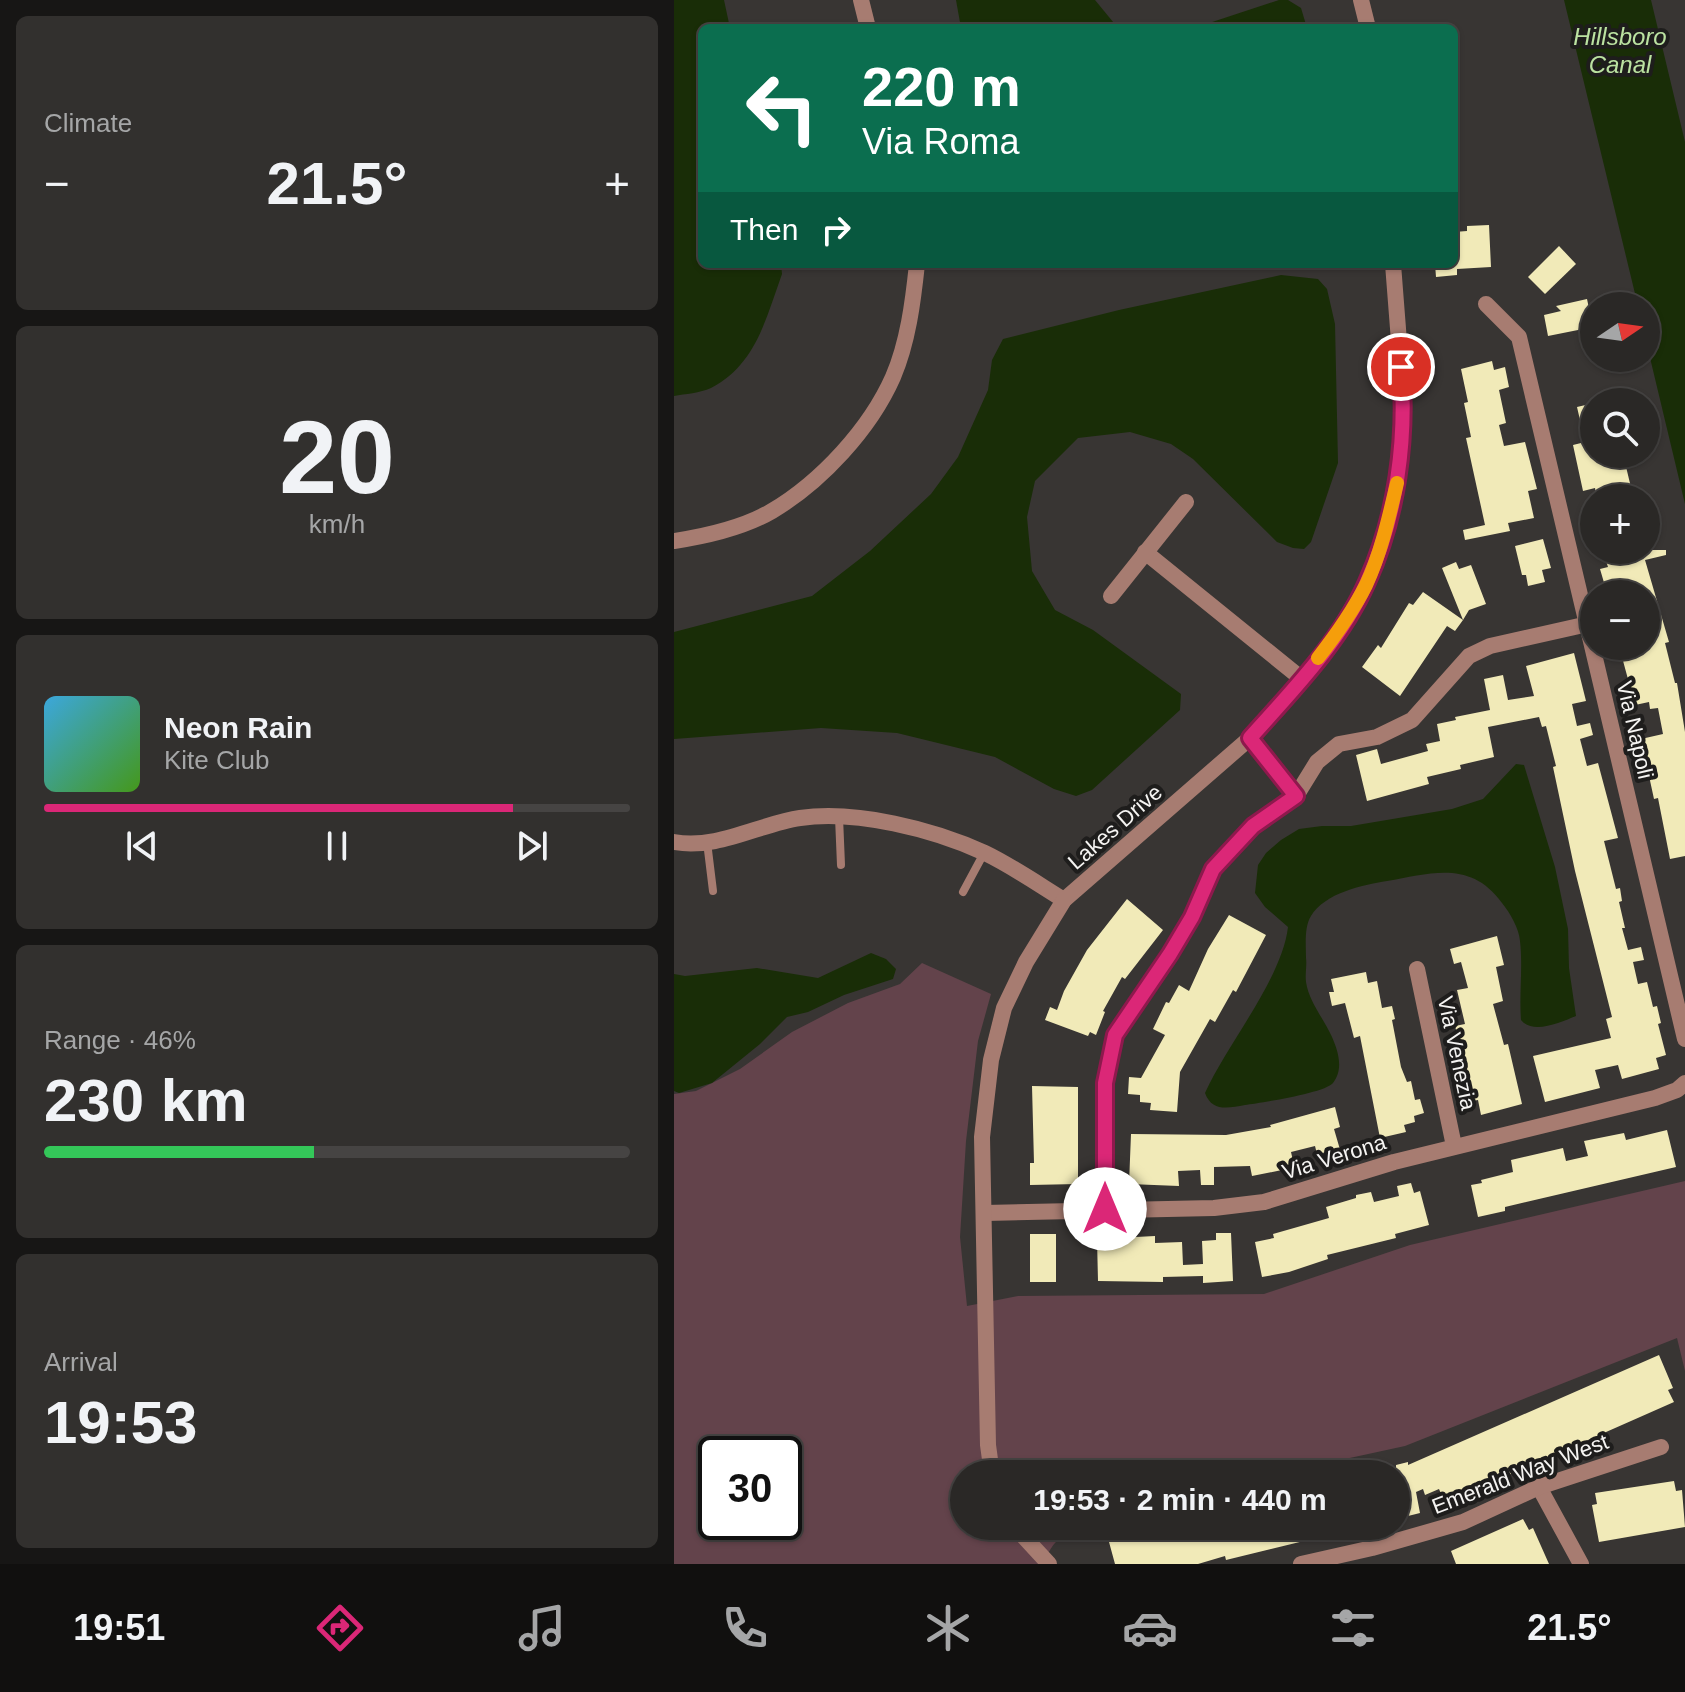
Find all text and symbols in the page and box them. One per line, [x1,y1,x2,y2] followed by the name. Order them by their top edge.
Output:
[1573,23,1667,78] water label: Hillsboro Canal
[862,55,1021,118] text: 220 m
[730,56,834,160] icon: left
[44,108,132,138] text: Climate
[862,121,1019,162] text: Via Roma
[267,150,407,217] text: 21.5°
[44,159,70,208] text: −
[604,159,630,208] text: +
[814,208,858,252] icon: right
[730,213,798,246] text: Then
[1580,292,1660,372] north arrow
[1580,292,1660,660] map controls
[1367,333,1435,401] pin
[1379,345,1423,389] icon: arrive
[1580,388,1660,468] button: search
[279,399,395,515] text: 20
[1580,484,1660,564] button: +
[309,509,365,539] text: km/h
[1580,580,1660,660] button: −
[1612,679,1658,781] street label: Via Napoli
[164,711,312,744] text: Neon Rain
[164,745,270,775] text: Kite Club
[1063,779,1167,875] street label: Lakes Drive
[120,824,164,868] icon: previous
[315,824,359,868] icon: pause
[510,824,554,868] icon: next
[1433,994,1481,1113] street label: Via Venezia
[44,1025,196,1055] text: Range · 46%
[44,1067,248,1134] text: 230 km
[1279,1129,1390,1185] street label: Via Verona
[1063,1167,1147,1251] position arrow
[44,1347,118,1377] text: Arrival
[44,1389,197,1456] text: 19:53
[1428,1429,1612,1519] street label: Emerald Way West
[698,1436,802,1540] speed limit sign: 30
[1033,1483,1327,1516] text: 19:53 · 2 min · 440 m
[312,1600,368,1656] icon: directions
[514,1600,570,1656] icon: music
[717,1600,773,1656] icon: phone
[920,1600,976,1656] icon: climate
[1122,1600,1178,1656] icon: car
[1325,1600,1381,1656] icon: filters
[73,1607,165,1648] text: 19:51
[1527,1607,1612,1648] text: 21.5°

